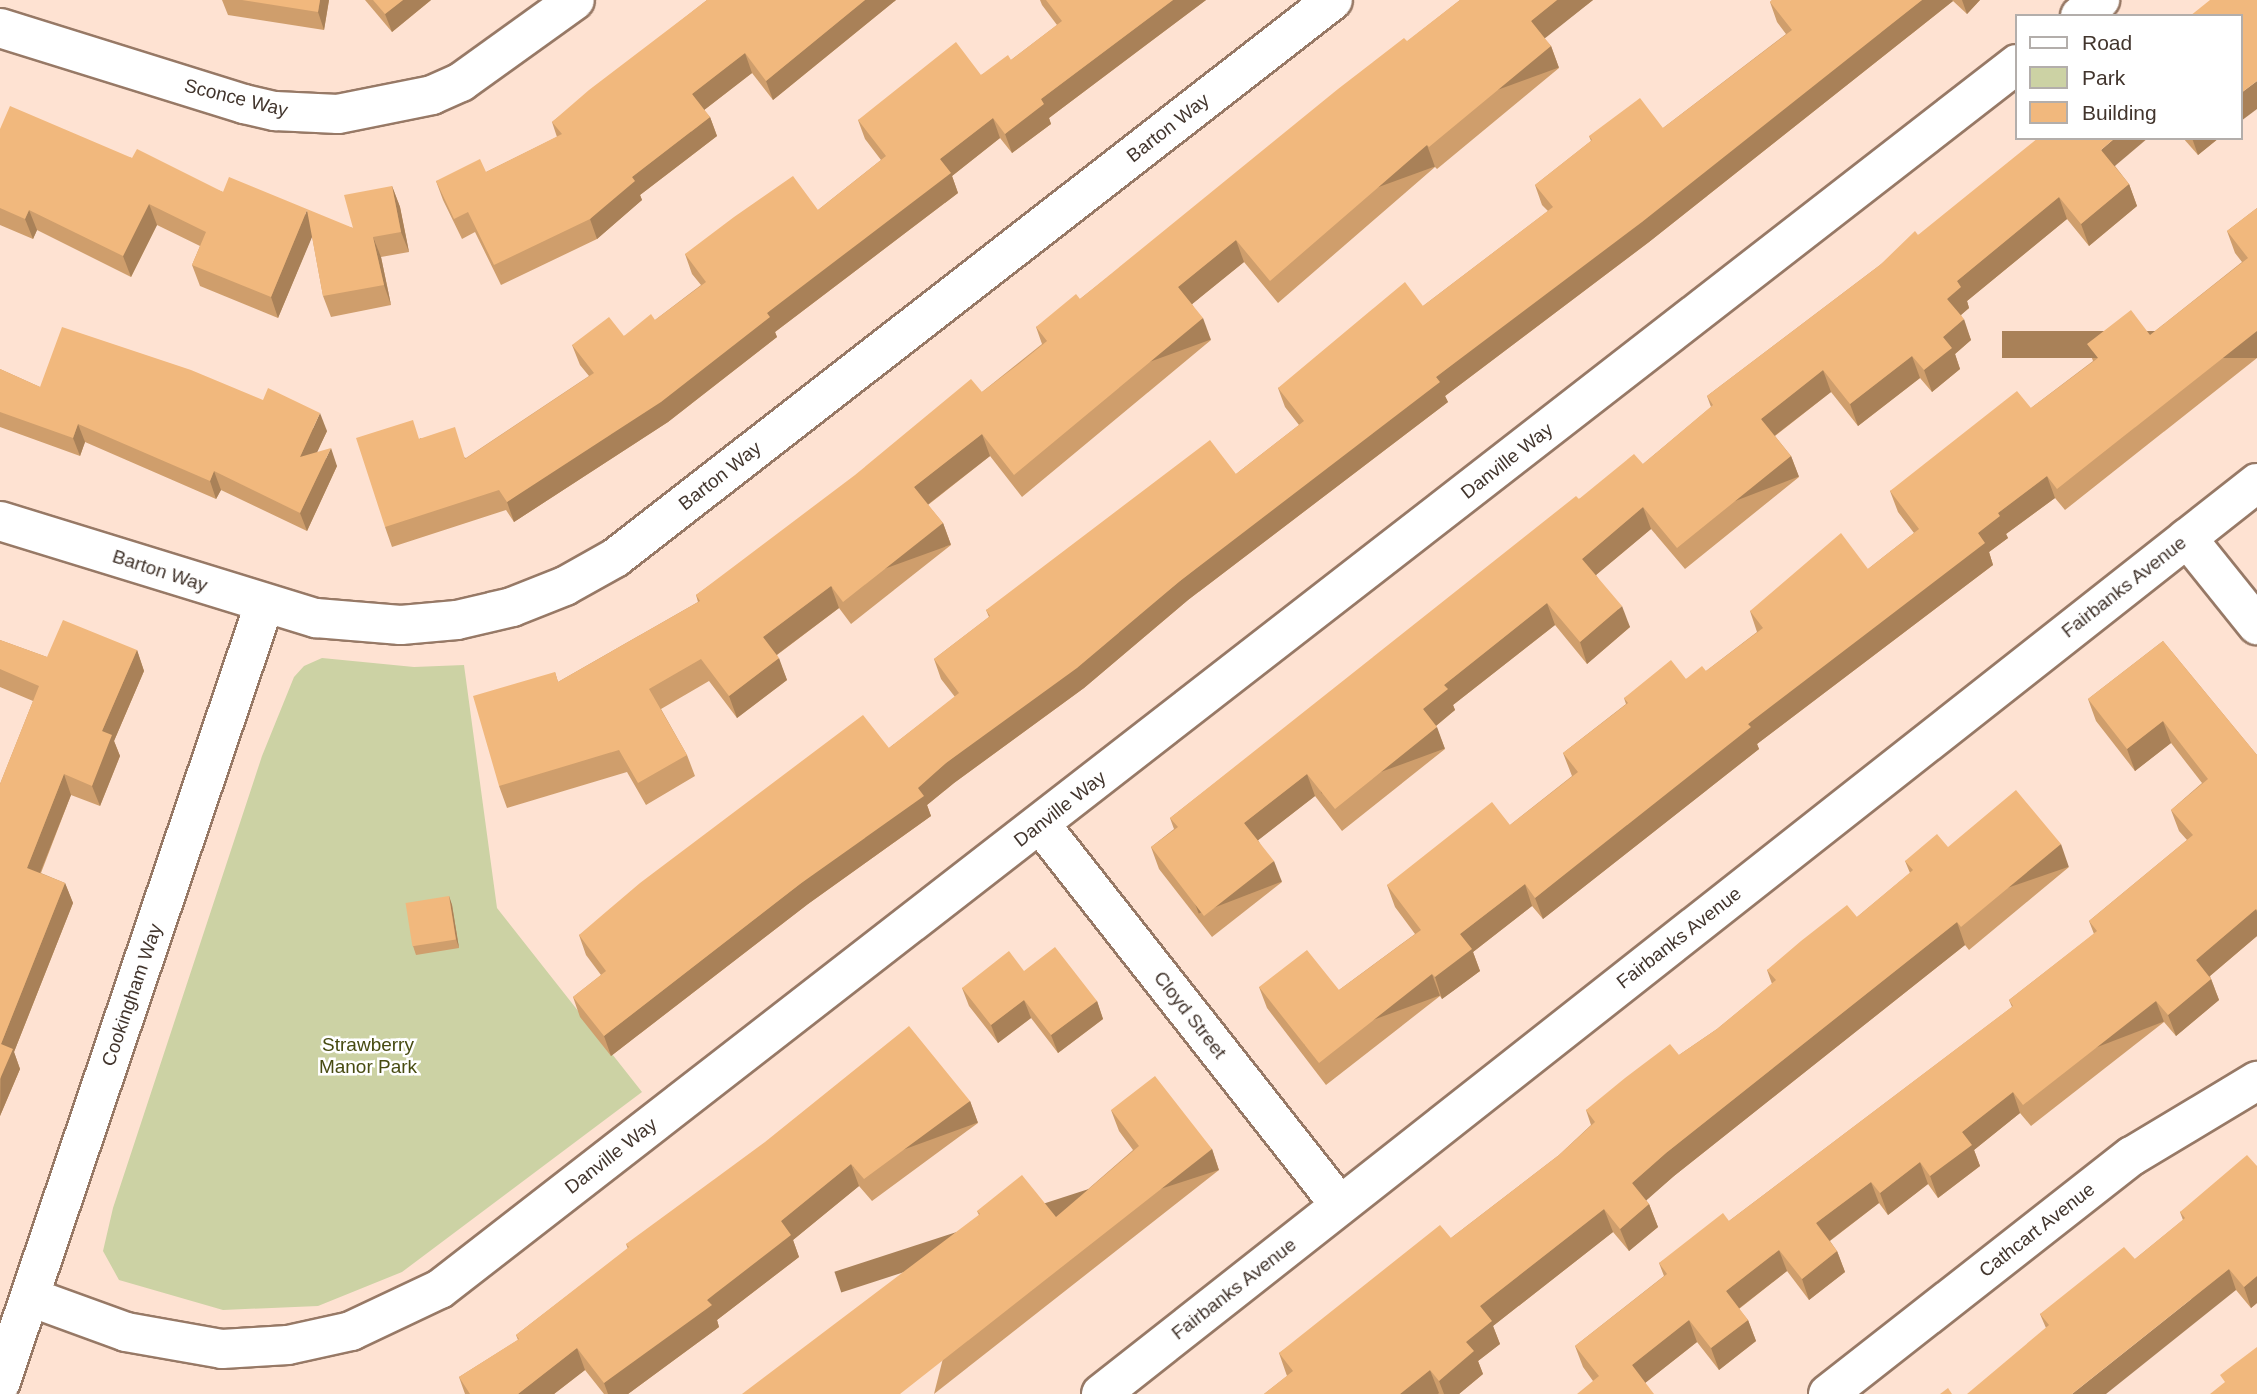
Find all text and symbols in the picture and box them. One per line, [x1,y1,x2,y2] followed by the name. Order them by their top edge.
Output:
[2016,14,2243,140] legend
[2082,31,2132,54] text: Road
[2082,66,2125,89] text: Park
[182,74,290,122] street label: Sconce Way
[1122,89,1214,167] street label: Barton Way
[2082,101,2157,124] text: Building
[1457,418,1557,504] street label: Danville Way
[674,437,766,515] street label: Barton Way
[2057,531,2191,643] street label: Fairbanks Avenue
[110,545,210,597] street label: Barton Way
[1010,766,1110,852] street label: Danville Way
[1612,882,1746,994] street label: Fairbanks Avenue
[97,921,167,1069] street label: Cookingham Way
[1149,967,1231,1063] street label: Cloyd Street
[319,1034,417,1078] park label: Strawberry Manor Park
[561,1113,661,1199] street label: Danville Way
[1974,1178,2100,1282] street label: Cathcart Avenue
[1167,1233,1301,1345] street label: Fairbanks Avenue

